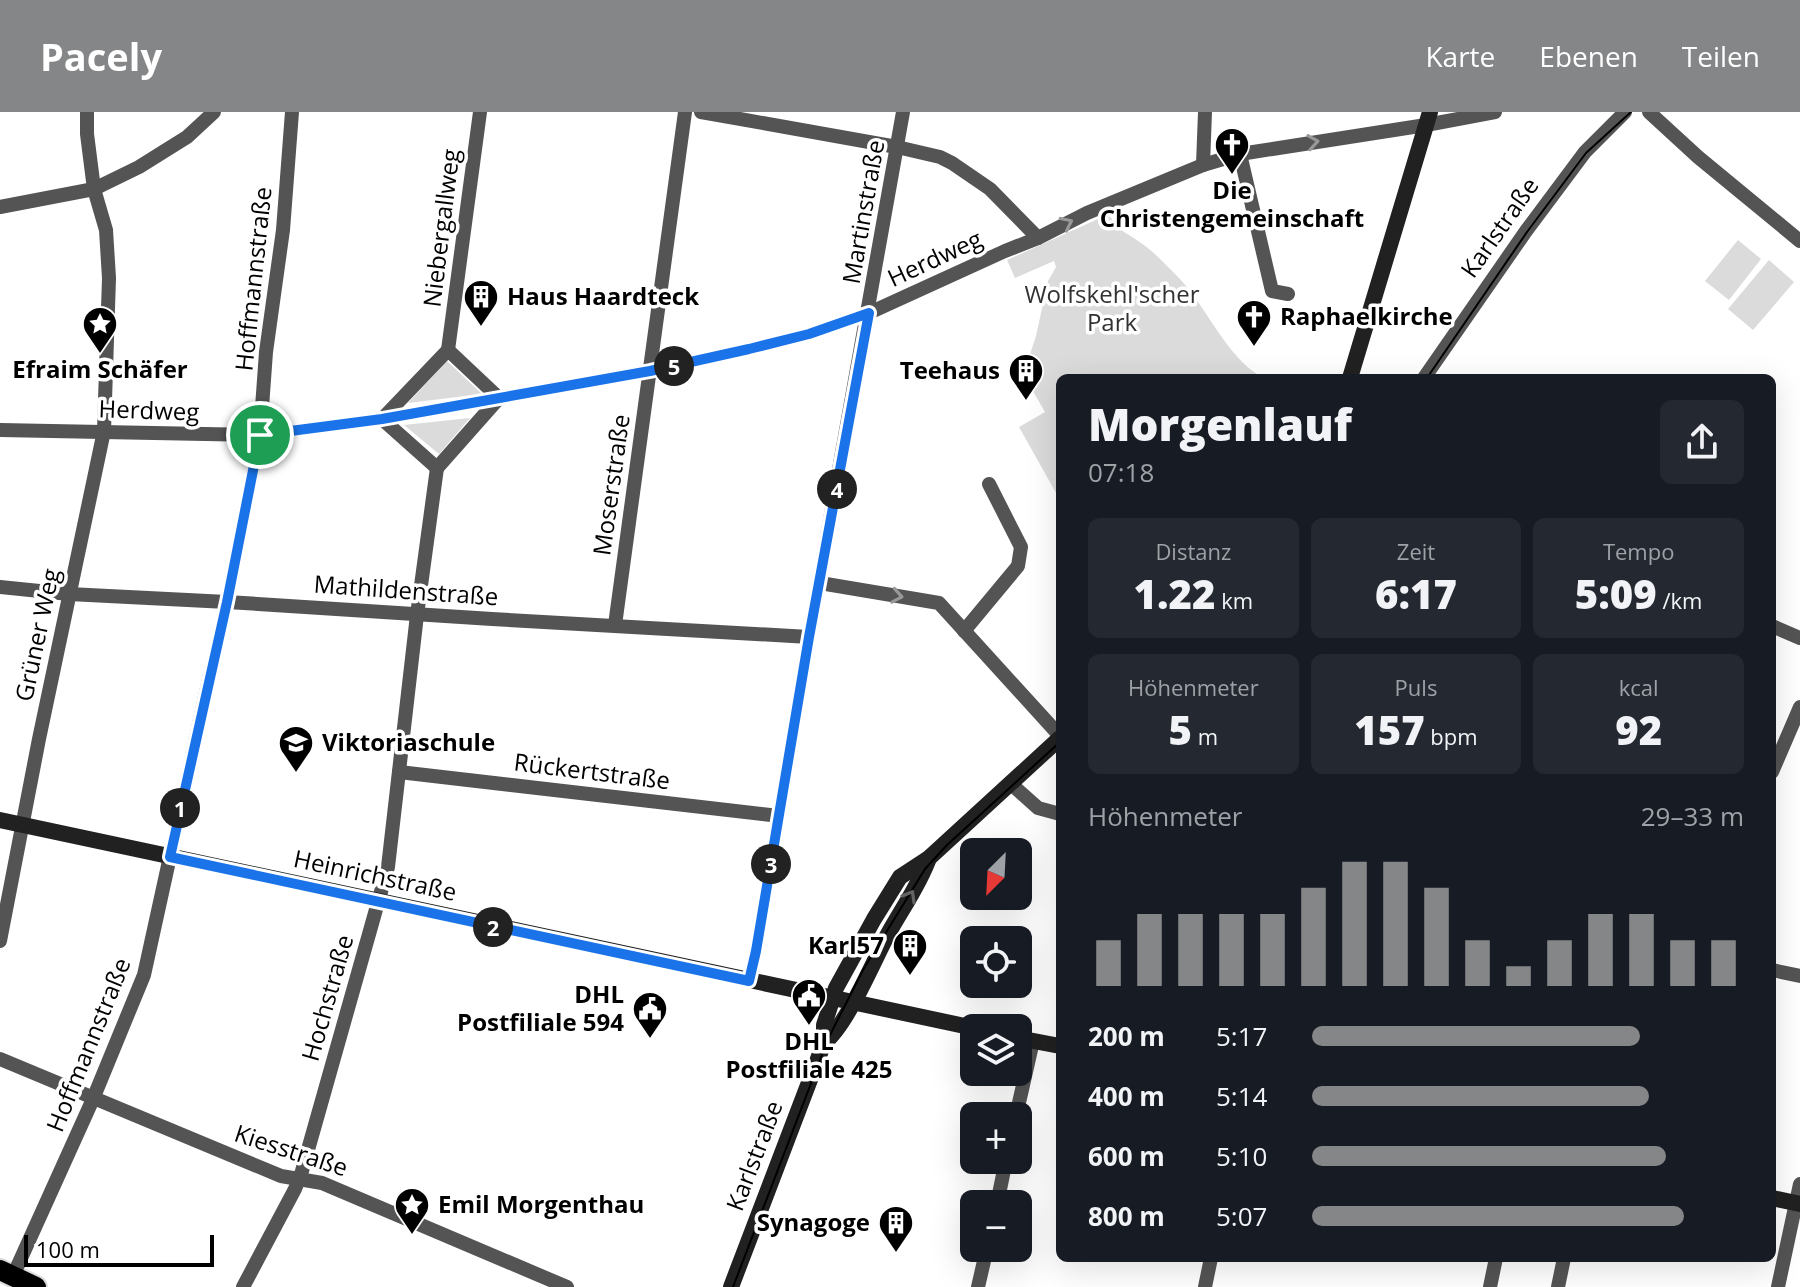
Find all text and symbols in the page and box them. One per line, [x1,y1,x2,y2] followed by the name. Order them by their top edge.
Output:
[40,30,162,82] text: Pacely
[1425,37,1495,75] text: Karte
[1539,37,1638,75] text: Ebenen
[1682,37,1760,75] text: Teilen
[1213,126,1251,176] church icon: Die Christengemeinschaft
[1306,135,1319,152] one-way arrow
[834,137,891,286] street label: Martinstraße
[414,147,467,309] street label: Niebergallweg
[1452,170,1545,284] street label: Karlstraße
[1100,173,1364,234] place label: Die Christengemeinschaft
[226,185,279,372] street label: Hoffmannstraße
[1059,217,1074,233] one-way arrow
[882,221,987,294] street label: Herdweg
[1024,277,1200,338] park label: Wolfskehl'scher Park
[462,278,500,328] building icon: Haus Haardteck
[507,279,699,312] place label: Haus Haardteck
[1235,298,1273,348] church icon: Raphaelkirche
[1280,299,1453,332] place label: Raphaelkirche
[81,305,119,355] place icon: Efraim Schäfer
[654,346,694,386] pin: 5
[668,351,680,381] text: 5
[12,352,188,385] place label: Efraim Schäfer
[1007,352,1045,402] building icon: Teehaus
[900,353,1000,386] place label: Teehaus
[98,391,200,428] street label: Herdweg
[1088,394,1352,454] text: Morgenlauf
[1660,400,1744,484] button: share
[226,401,294,469] pin
[584,412,637,558] street label: Moserstraße
[238,413,282,457] icon: arrive
[1088,454,1154,490] text: 07:18
[817,469,857,509] pin: 4
[831,474,843,504] text: 4
[1155,536,1231,566] text: Distanz
[1397,536,1435,566] text: Zeit
[1603,536,1674,566] text: Tempo
[6,565,67,704] street label: Grüner Weg
[1134,566,1215,621] text: 1.22
[1375,566,1457,621] text: 6:17
[1575,566,1657,621] text: 5:09
[313,567,499,612] street label: Mathildenstraße
[1215,585,1253,615] text: km
[1657,585,1702,615] text: /km
[890,587,904,604] one-way arrow
[1128,672,1259,702] text: Höhenmeter
[1395,672,1437,702] text: Puls
[1619,672,1659,702] text: kcal
[1169,702,1192,757] text: 5
[1354,702,1425,757] text: 157
[1615,702,1662,757] text: 92
[1192,721,1218,751] text: m
[1425,721,1478,751] text: bpm
[277,724,315,774] school or university icon: Viktoriaschule
[322,725,495,758] place label: Viktoriaschule
[512,745,672,796] street label: Rückertstraße
[160,788,200,828] pin: 1
[174,793,186,823] text: 1
[1088,798,1242,834] text: Höhenmeter
[1641,798,1744,834] text: 29–33 m
[960,838,1032,910] north arrow
[960,838,1032,1262] map controls
[291,841,460,908] street label: Heinrichstraße
[751,844,791,884] pin: 3
[765,849,777,879] text: 3
[900,890,916,905] one-way arrow
[473,907,513,947] pin: 2
[487,912,499,942] text: 2
[960,926,1032,998] button: locate
[891,927,929,977] building icon: Karl57
[808,928,884,961] place label: Karl57
[293,931,360,1065] street label: Hochstraße
[38,953,138,1136] street label: Hoffmannstraße
[457,977,624,1038] place label: DHL Postfiliale 594
[790,977,828,1027] public building icon: DHL Postfiliale 425
[631,990,669,1040] public building icon: DHL Postfiliale 594
[960,1014,1032,1086] button: layers
[1088,1018,1165,1054] text: 200 m
[1216,1018,1267,1054] text: 5:17
[726,1024,892,1085] place label: DHL Postfiliale 425
[1088,1078,1165,1114] text: 400 m
[1216,1078,1267,1114] text: 5:14
[718,1096,790,1215] street label: Karlstraße
[960,1102,1032,1174] button: +
[231,1116,352,1183] street label: Kiesstraße
[1088,1138,1165,1174] text: 600 m
[1216,1138,1267,1174] text: 5:10
[393,1186,431,1236] place icon: Emil Morgenthau
[438,1187,644,1220] place label: Emil Morgenthau
[960,1190,1032,1262] button: −
[1088,1198,1165,1234] text: 800 m
[1216,1198,1267,1234] text: 5:07
[877,1204,915,1254] building icon: Synagoge
[757,1205,870,1238] place label: Synagoge
[24,1231,214,1267] scale bar
[36,1234,100,1264] text: 100 m

